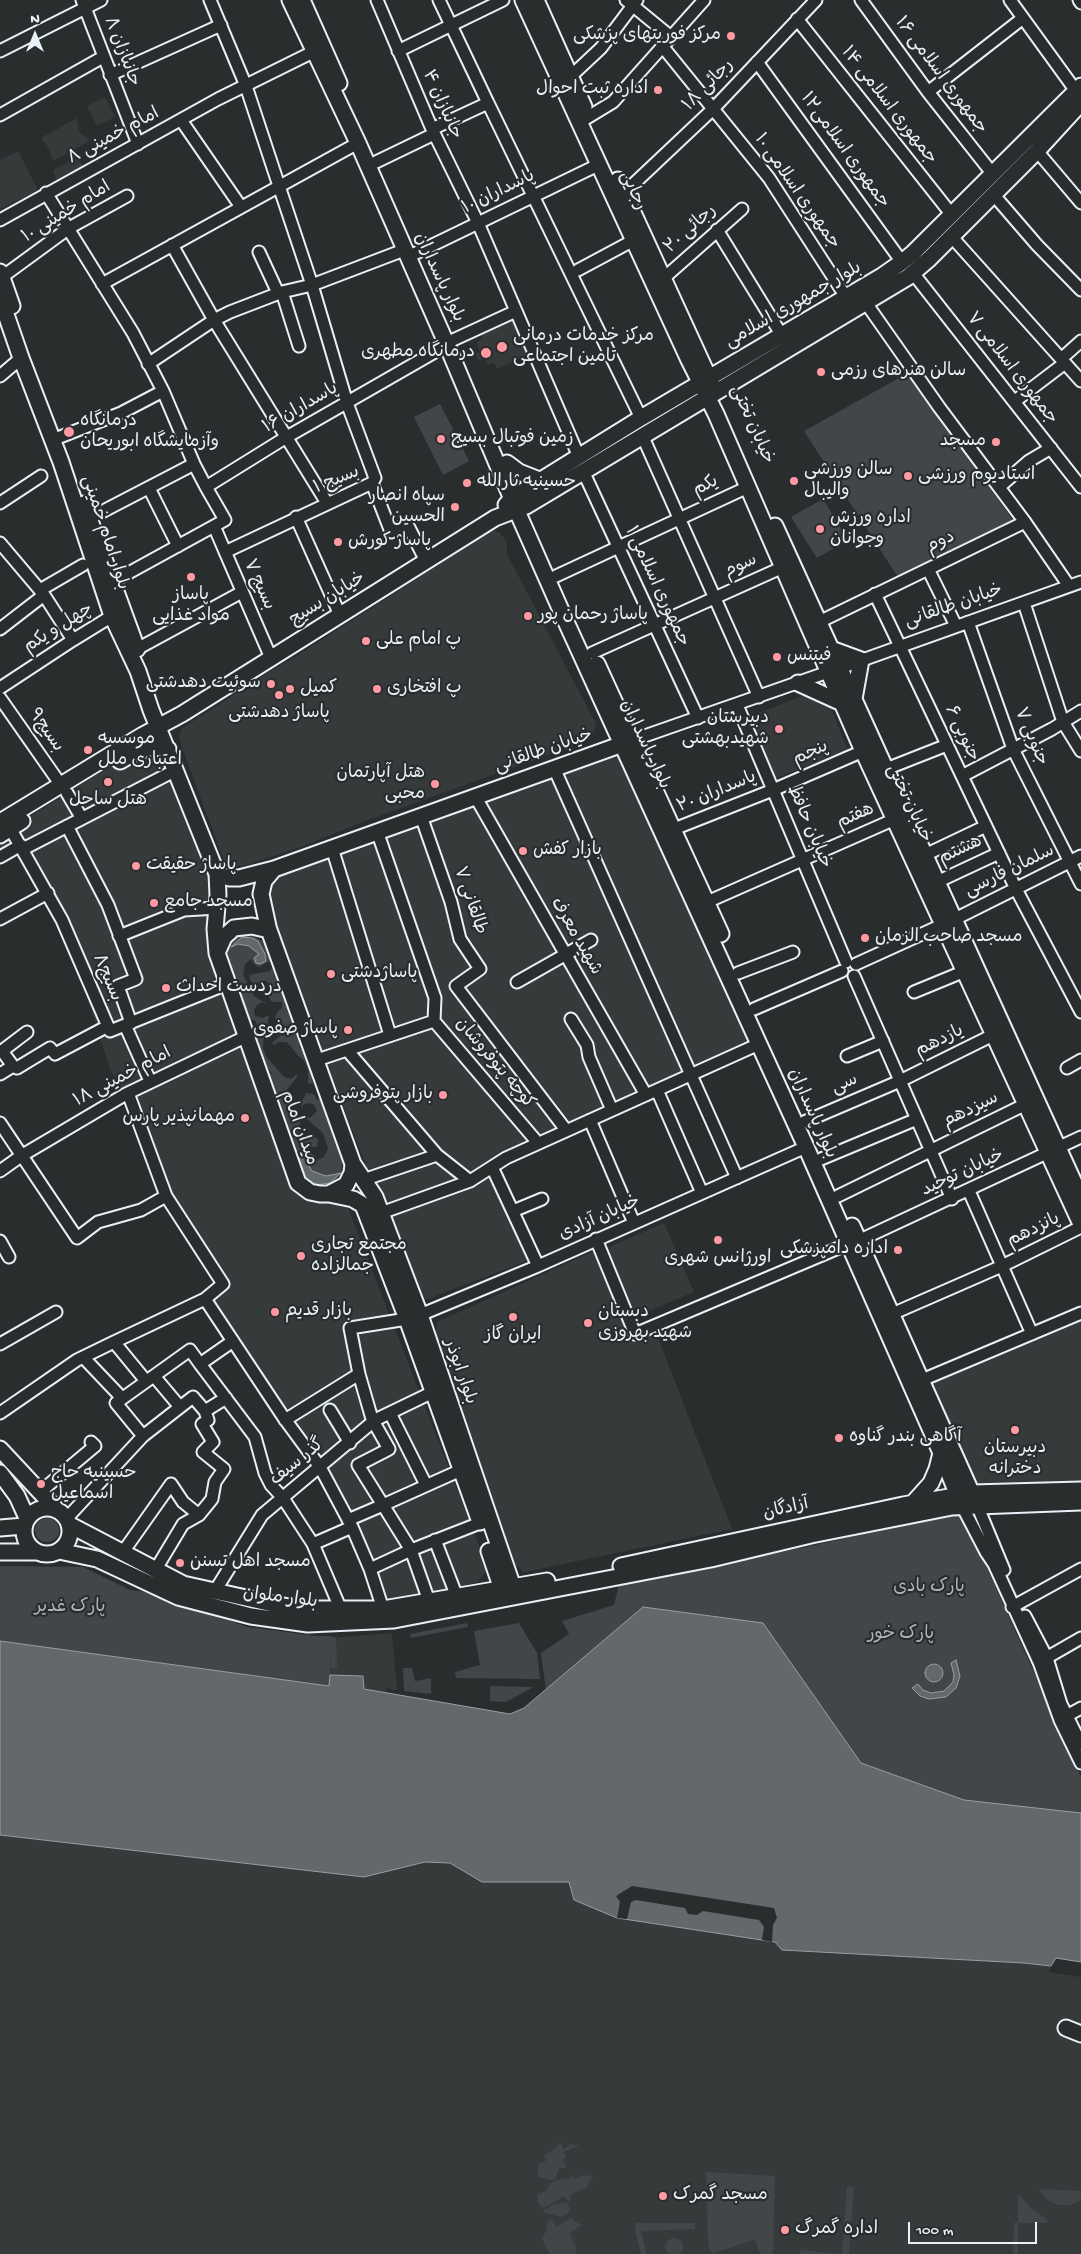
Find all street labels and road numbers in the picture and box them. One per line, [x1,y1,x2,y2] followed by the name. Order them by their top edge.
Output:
[889,13,991,139] street label: جمهوری اسلامی ۱۶
[98,14,144,90] street label: جانبازان ۸
[835,43,941,169] street label: جمهوری اسلامی ۱۴
[679,55,739,117] street label: رجائی ۱۸
[416,67,466,143] street label: جانبازان ۴
[795,89,893,213] street label: جمهوری اسلامی۱۲
[64,104,164,170] street label: امام خمینی ۸
[748,130,844,254] street label: جمهوری اسلامی ۱۰
[459,166,539,220] street label: پاسداران ۱۰
[614,168,650,214] street label: رجایی
[19,177,115,249] street label: امام خمینی ۱۰
[660,201,722,259] street label: رجائی ۲۰
[408,230,468,326] street label: بلوار پاسداران
[722,258,866,354] street label: بلوار جمهوری اسلامی
[960,309,1062,429] street label: جمهوری اسلامی ۷
[260,379,342,439] street label: پاسداران ۱۶
[724,382,778,468] street label: خیابان تختی
[311,462,363,500] street label: بسیج ۱
[690,472,722,502] street label: یکم
[75,473,133,593] street label: بلوار امام خمینی
[619,523,693,651] street label: جمهوری اسلامی ۱
[923,527,959,559] street label: دوم
[721,550,761,584] street label: سوم
[237,556,279,614] street label: بسیج ۷
[286,568,370,632] street label: خیابان بسیج
[902,580,1006,634] street label: خیابان طالقانی
[20,599,98,659] street label: چهل و یکم
[614,697,674,793] street label: بلوار پاسداران
[939,703,983,765] street label: ۶ جنوبی
[22,705,68,757] street label: بسیج۹
[1008,705,1052,769] street label: ۷ جنوبی
[492,725,596,779] street label: خیابان طالقانی
[790,737,832,771] street label: پنجم
[881,761,935,847] street label: خیابان تختی
[674,767,760,819] street label: پاسداران ۲۰
[781,782,835,872] street label: خیابان حافظ
[834,799,878,835] street label: هفتم
[936,832,986,870] street label: هشتم
[961,841,1059,903] street label: سلمان فارسی
[447,864,491,938] street label: طالقانی ۷
[544,895,606,979] street label: شهید معرف
[86,951,126,1005] street label: بسیج۸
[450,1014,538,1114] street label: کوچه پتوفروشان
[912,1021,968,1063] street label: یازدهم
[70,1043,176,1113] street label: امام خمینی ۱۸
[782,1066,840,1162] street label: بلوار پاسداران
[829,1070,861,1100] street label: سی
[274,1088,322,1168] street label: میدان امام
[939,1088,1003,1134] street label: سیزدهم
[918,1145,1008,1203] street label: خیابان توحید
[556,1191,644,1247] street label: خیابان آزادی
[1004,1209,1064,1253] street label: پانزدهم
[438,1336,480,1408] street label: بلوار ابوذر
[266,1435,330,1491] street label: گذر سیف
[761,1494,811,1526] street label: آزادگان
[241,1584,319,1614] street label: بلوار ملوان

